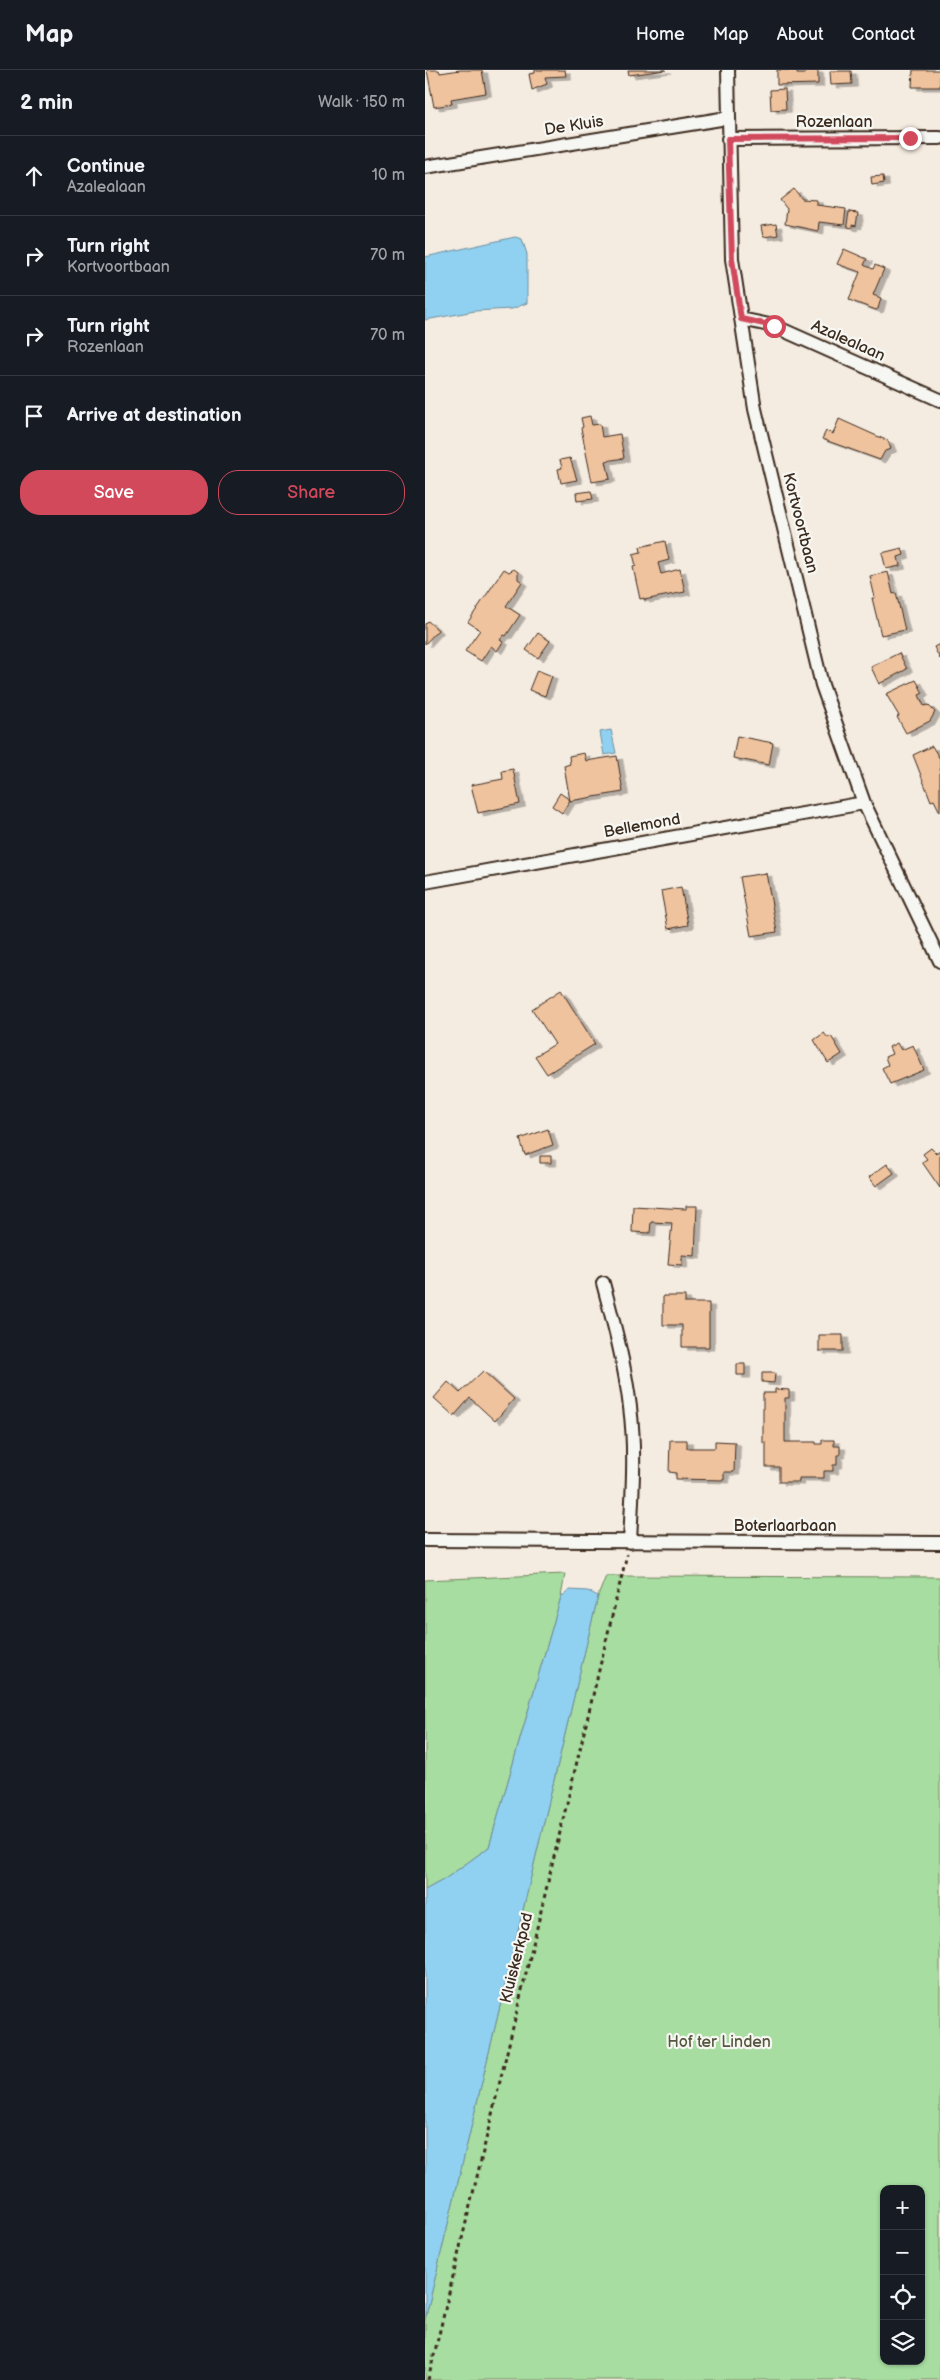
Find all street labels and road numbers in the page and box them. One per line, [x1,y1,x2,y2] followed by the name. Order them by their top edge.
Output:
[543,112,605,140] street label: De Kluis
[796,113,872,132] street label: Rozenlaan
[808,316,888,366] street label: Azalealaan
[778,471,822,575] street label: Kortvoortbaan
[602,810,682,842] street label: Bellemond
[733,1517,837,1536] street label: Boterlaarbaan
[497,1911,537,2005] street label: Kluiskerkpad

